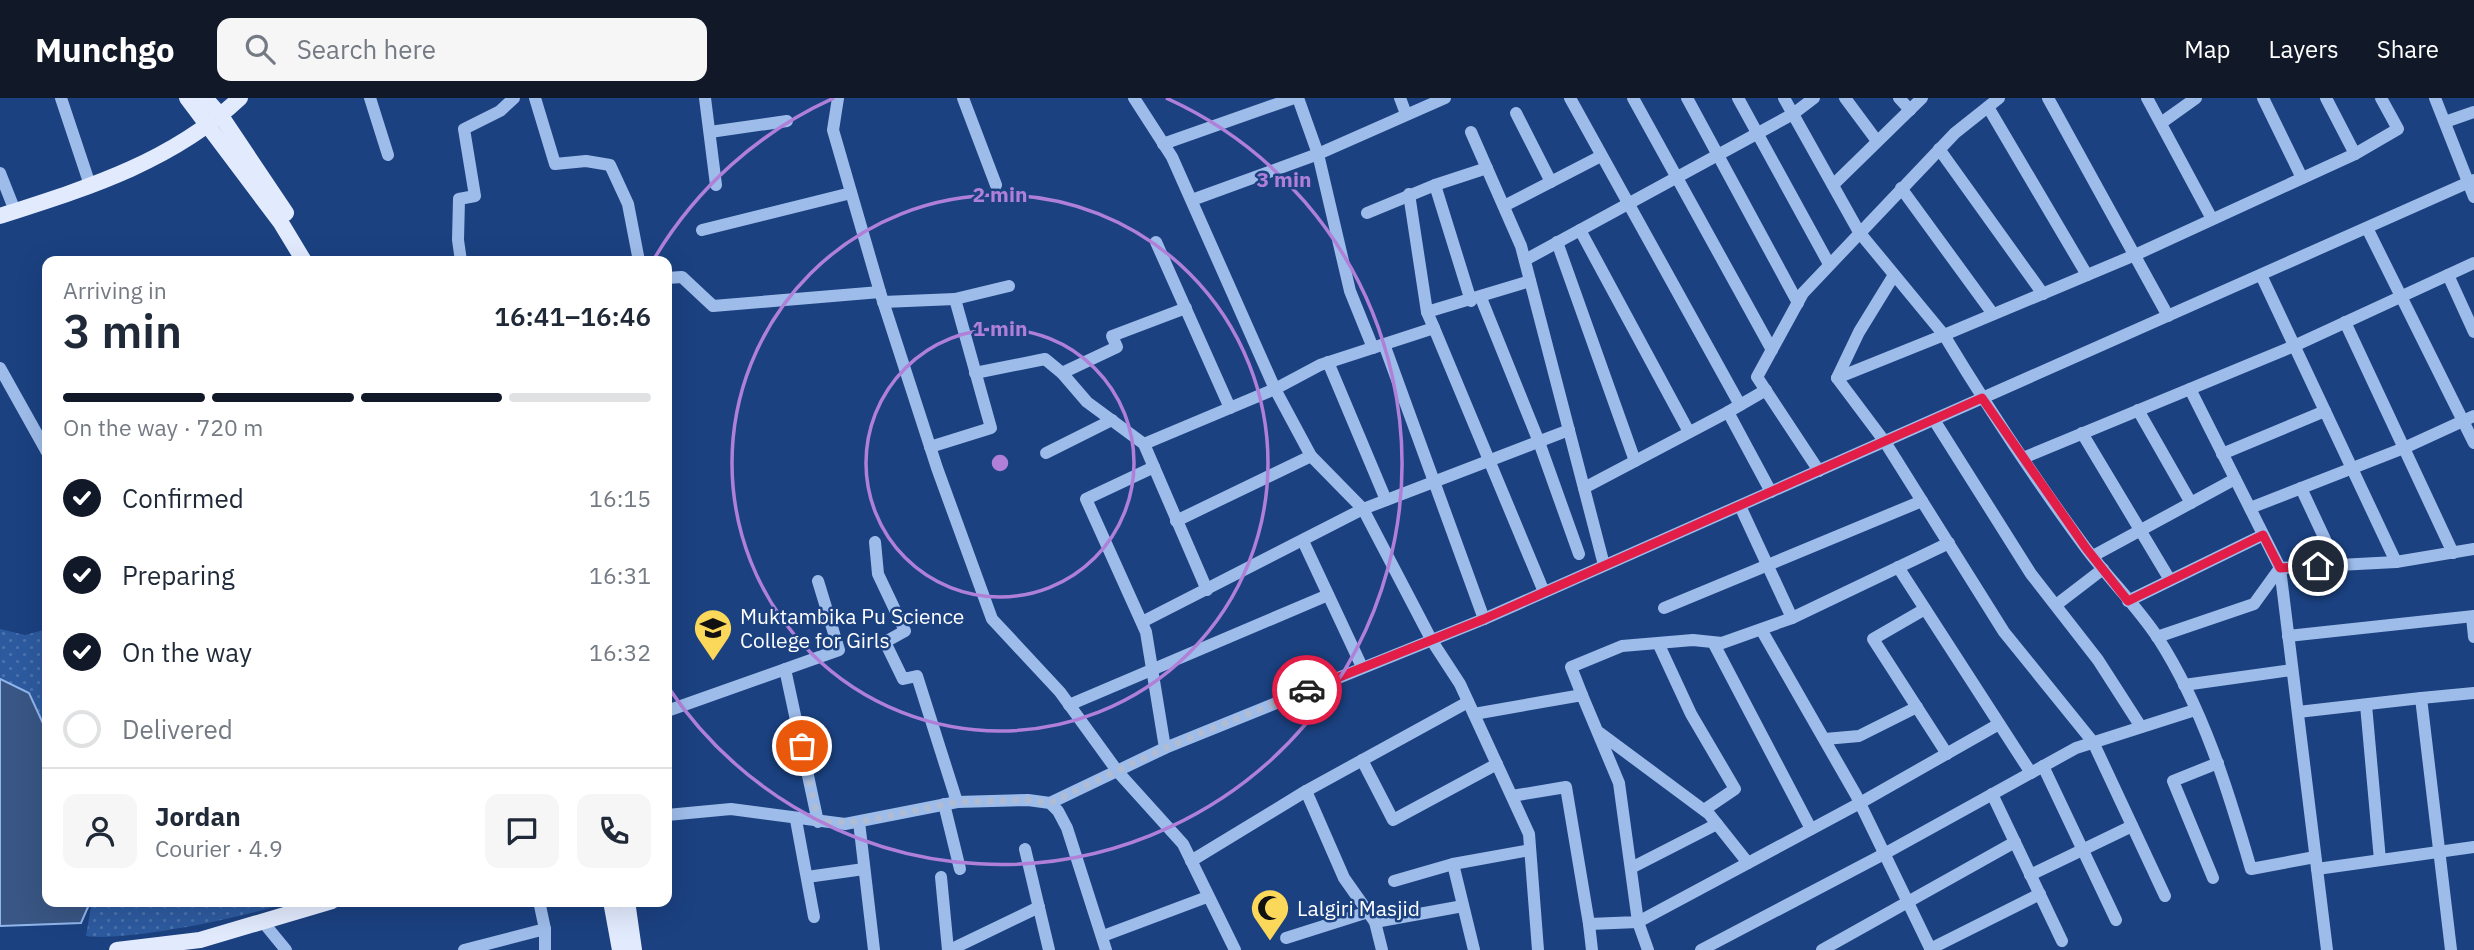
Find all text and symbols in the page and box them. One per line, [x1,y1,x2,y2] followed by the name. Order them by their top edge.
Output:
[217,18,707,81] search box
[35,28,175,71] text: Munchgo
[241,30,279,68] icon: search
[297,32,436,66] text: Search here
[2184,33,2231,65] text: Map
[2269,33,2339,65] text: Layers
[2377,33,2439,65] text: Share
[1257,165,1311,193] text: 3 min
[973,180,1027,208] text: 2 min
[63,275,167,305] text: Arriving in
[494,299,651,333] text: 16:41–16:46
[63,301,182,361] text: 3 min
[973,314,1027,342] text: 1 min
[63,412,263,442] text: On the way · 720 m
[988,451,1012,475] centre of rings
[63,479,101,517] icon: check
[122,481,244,515] text: Confirmed
[589,483,651,513] text: 16:15
[2288,536,2348,596] pin
[2299,547,2337,585] icon: home
[63,556,101,594] icon: check
[122,558,235,592] text: Preparing
[589,560,651,590] text: 16:31
[740,602,964,654] place label: Muktambika Pu Science College for Girls
[692,607,734,662] school or university icon: Muktambika Pu Science College for Girls
[63,633,101,671] icon: check
[122,635,252,669] text: On the way
[589,637,651,667] text: 16:32
[1272,655,1342,725] courier
[1288,671,1326,709] icon: car
[122,712,233,746] text: Delivered
[772,716,832,776] pin
[783,727,821,765] icon: bag
[63,794,137,868] button: person
[485,794,559,868] button: chat
[577,794,651,868] button: phone
[155,799,241,833] text: Jordan
[155,833,283,863] text: Courier · 4.9
[1249,887,1291,942] mosque icon: Lalgiri Masjid
[1297,894,1420,922] place label: Lalgiri Masjid

